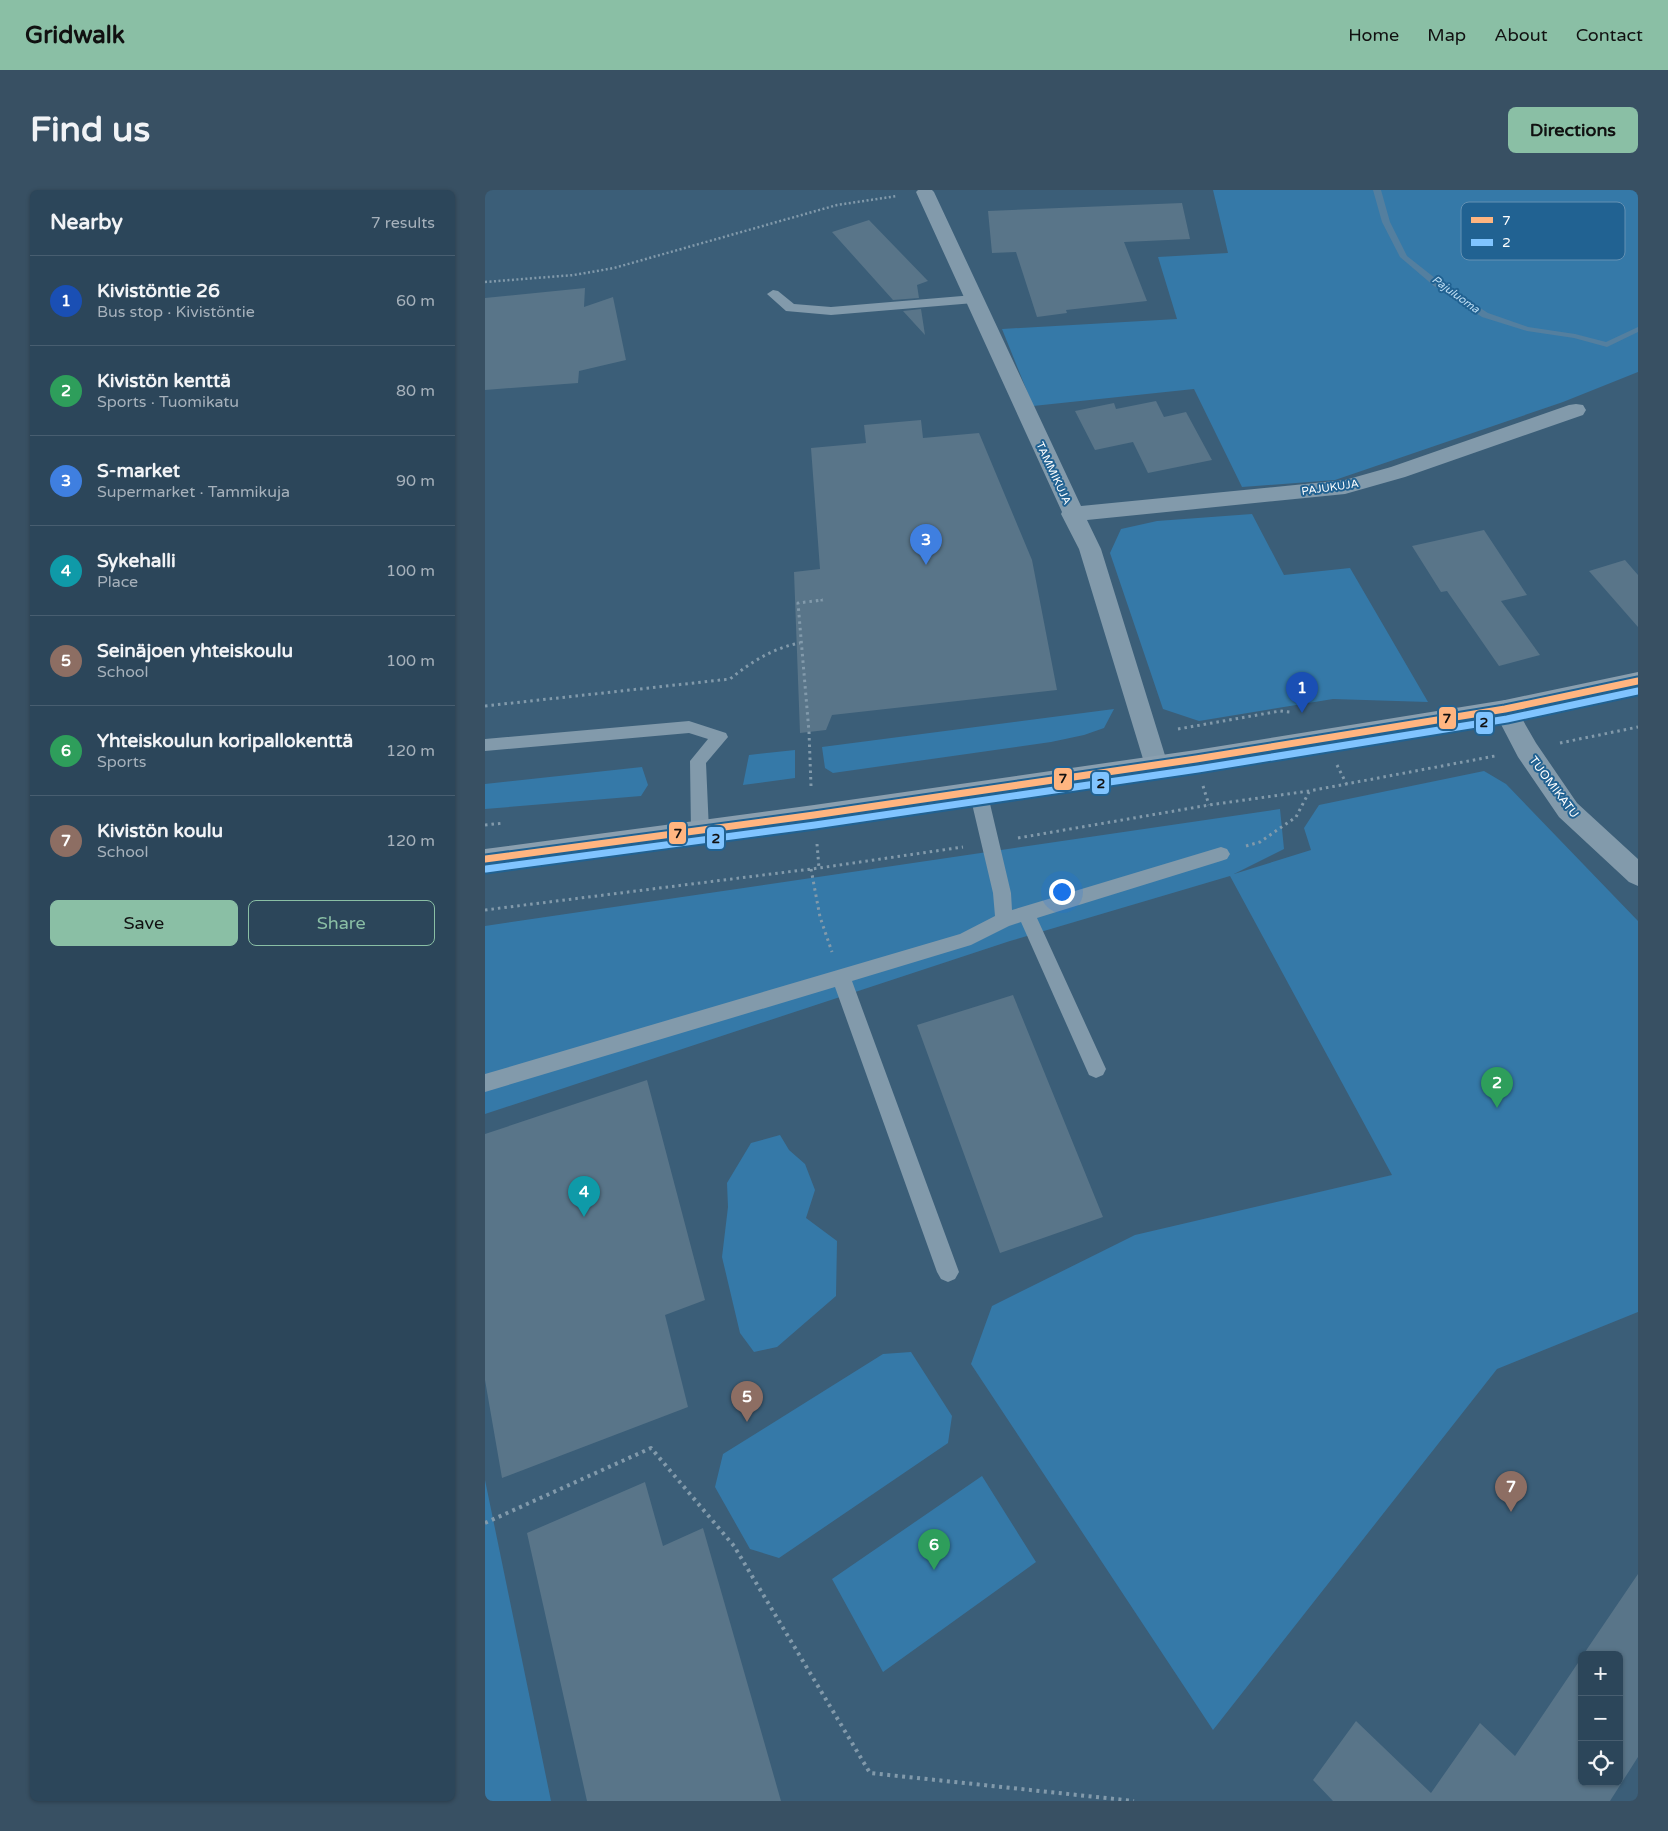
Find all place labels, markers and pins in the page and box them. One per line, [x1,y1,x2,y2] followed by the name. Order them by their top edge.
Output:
[910,524,942,565] pin: 3
[1286,672,1318,713] pin: 1
[1481,1067,1513,1108] pin: 2
[568,1176,600,1217] pin: 4
[731,1381,763,1422] pin: 5
[1495,1471,1527,1512] pin: 7
[918,1529,950,1570] pin: 6

